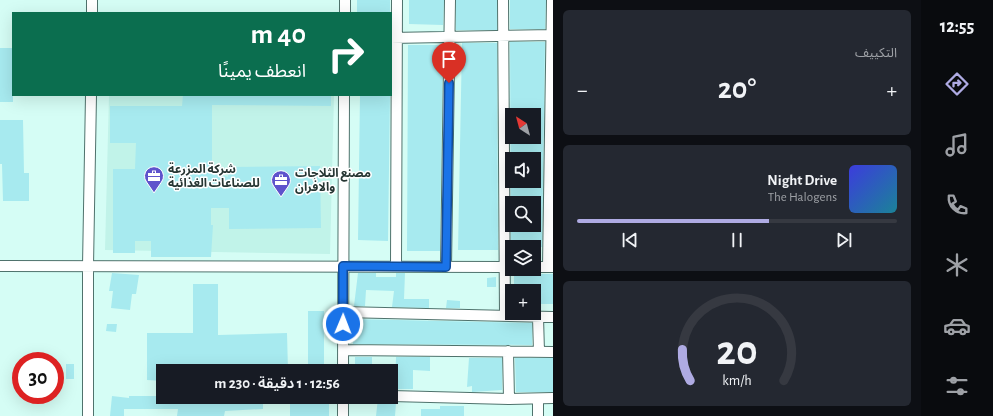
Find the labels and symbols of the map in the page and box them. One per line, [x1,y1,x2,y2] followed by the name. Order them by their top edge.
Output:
[432,42,466,83] pin
[505,108,541,144] north arrow
[168,162,260,190] place label: شركة المزرعة للصناعات الغذائية
[143,165,165,193] office icon: شركة المزرعة للصناعات الغذائية
[295,167,371,194] place label: مصنع الثلاجات والافران
[270,169,292,197] office icon: مصنع الثلاجات والافران
[322,303,364,345] position arrow
[12,352,64,404] speed limit sign: 30

